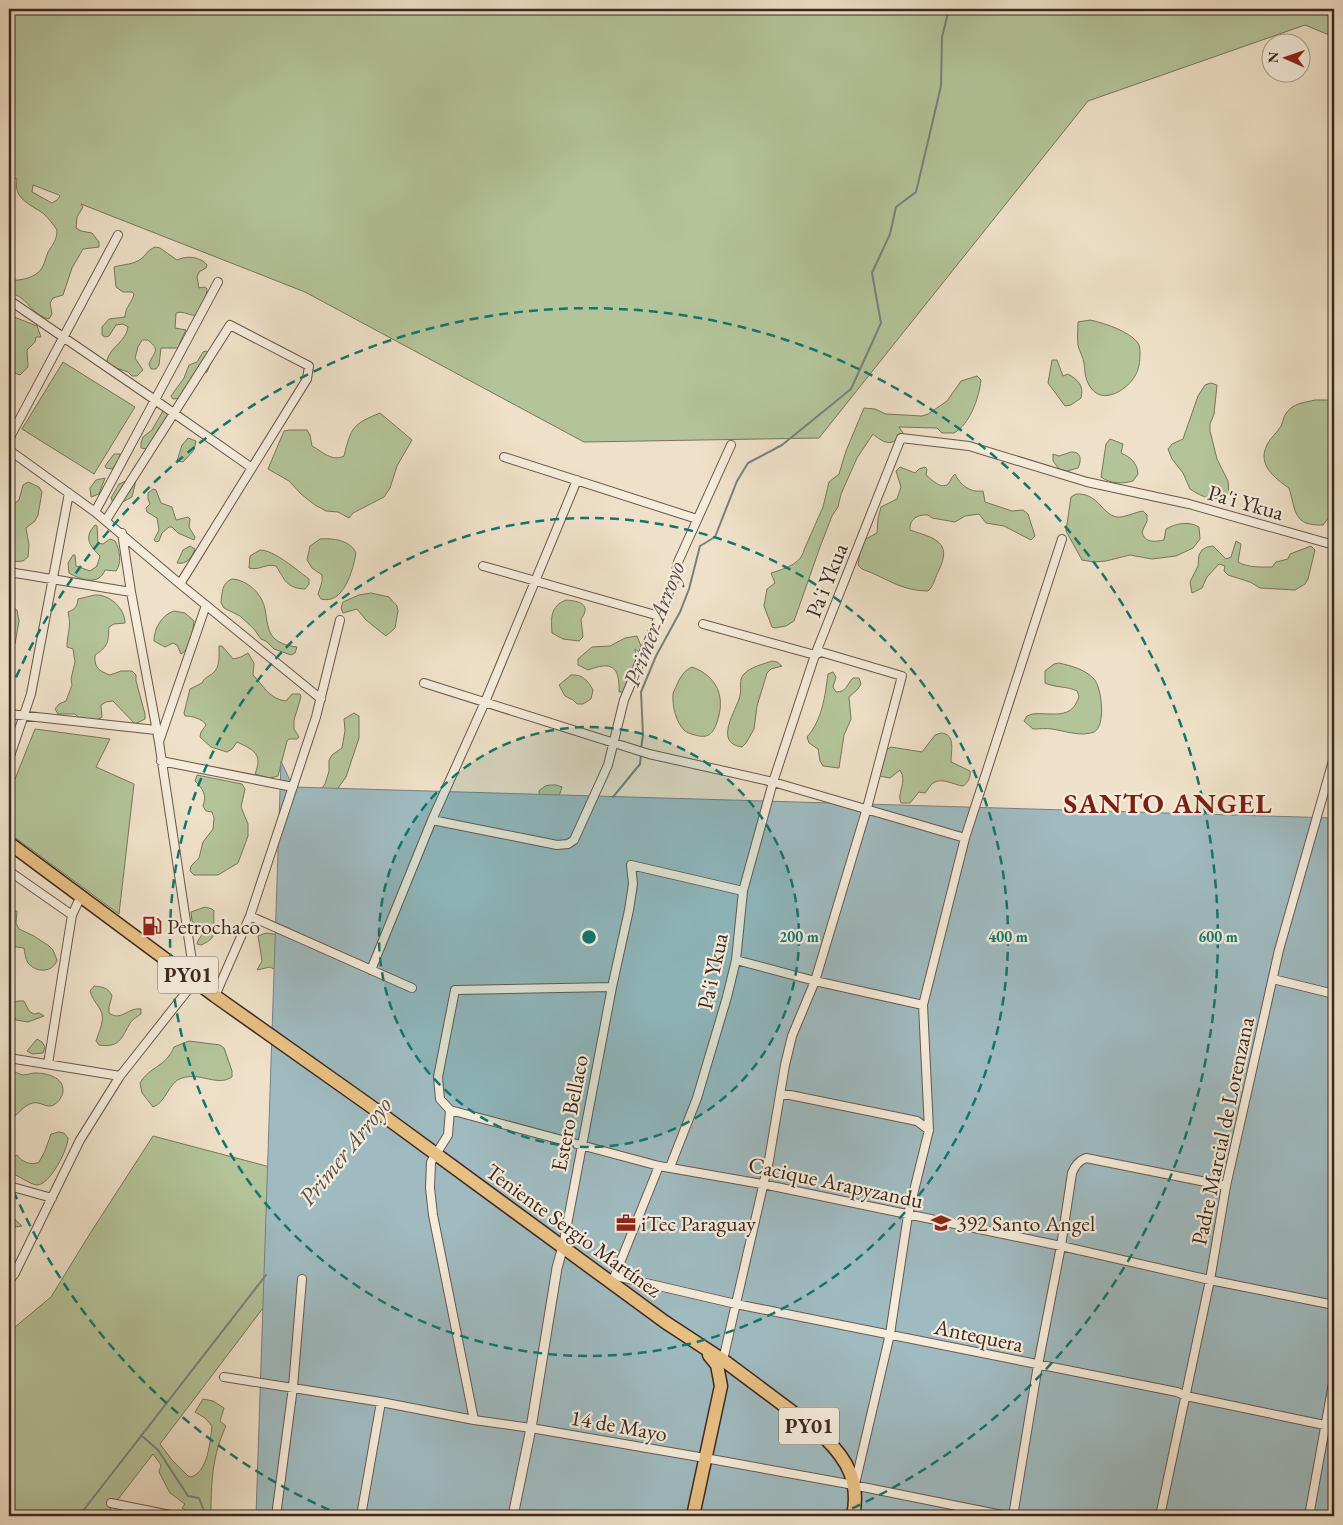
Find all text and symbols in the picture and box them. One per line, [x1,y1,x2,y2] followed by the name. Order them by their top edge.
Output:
[1260,32,1310,82] north arrow
[1264,51,1282,64] text: N
[1205,478,1287,527] street label: Pa'i Ykua
[799,539,854,622] street label: Pa'i Ykua
[615,557,692,691] water label: Primer Arroyo
[1063,785,1273,821] district label: SANTO ANGEL
[167,912,260,941] place label: Petrochaco
[141,915,163,937] fuel station icon: Petrochaco
[779,927,819,946] text: 200 m
[988,927,1028,946] text: 400 m
[1198,927,1238,946] text: 600 m
[580,928,598,946] centre of rings
[690,930,735,1012] street label: Pa'i Ykua
[158,956,218,994] road number: PY01
[1184,1014,1261,1248] street label: Padre Marcial de Lorenzana
[544,1052,595,1174] street label: Estero Bellaco
[291,1090,398,1212] water label: Primer Arroyo
[746,1150,926,1215] street label: Cacique Arapyzandu
[480,1157,668,1305] street label: Teniente Sergio Martínez
[641,1209,756,1238] place label: iTec Paraguay
[956,1209,1095,1238] place label: 392 Santo Angel
[615,1212,637,1234] office icon: iTec Paraguay
[930,1212,952,1234] school or university icon: 392 Santo Angel
[931,1312,1026,1359] street label: Antequera
[568,1403,670,1448] street label: 14 de Mayo
[779,1408,839,1444] road number: PY01

